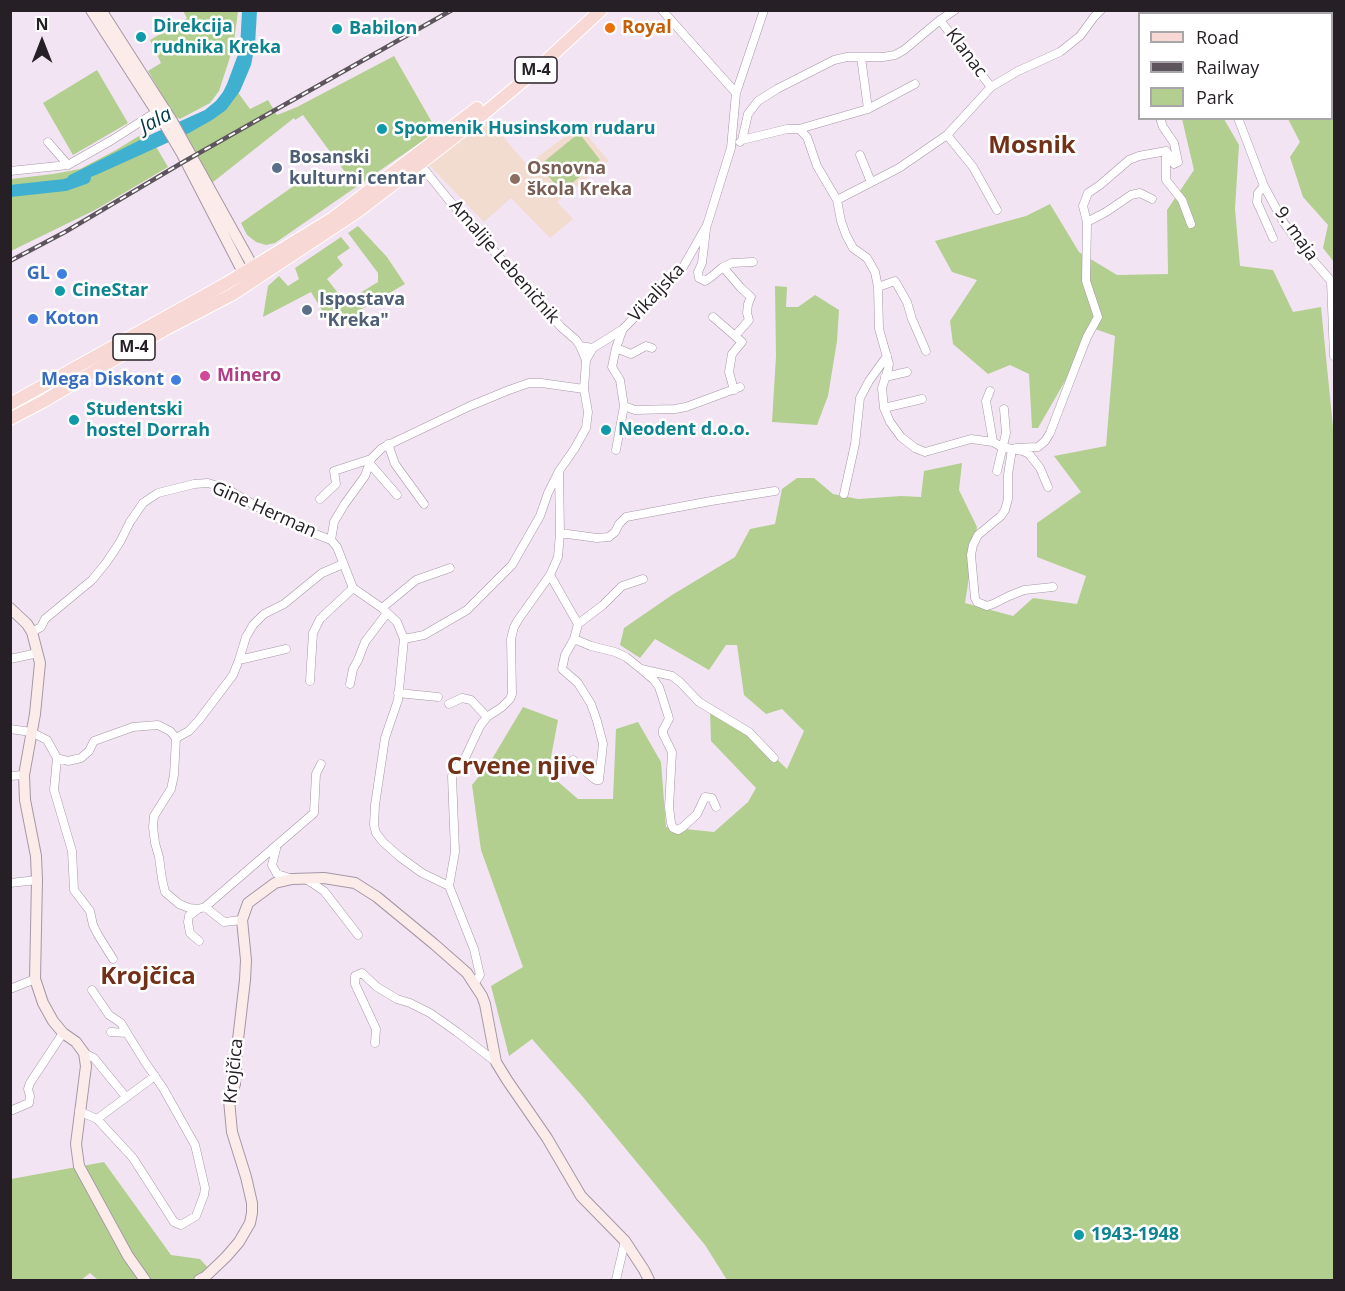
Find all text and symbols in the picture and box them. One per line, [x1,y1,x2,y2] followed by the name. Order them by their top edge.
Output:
[12,12,72,72] north arrow
[1138,12,1333,120] legend
[35,13,49,35] text: N
[153,16,281,58] place label: Direkcija rudnika Kreka
[622,17,672,39] place label: Royal
[349,18,417,40] place label: Babilon
[603,21,617,35] marker: Royal
[330,22,344,36] marker: Babilon
[941,24,991,82] street label: Klanac
[1196,25,1239,49] text: Road
[134,30,148,44] marker: Direkcija rudnika Kreka
[1196,55,1259,79] text: Railway
[515,57,557,83] road number: M-4
[1196,85,1234,109] text: Park
[136,103,176,139] water label: Jala
[394,118,656,140] place label: Spomenik Husinskom rudaru
[375,122,389,136] marker: Spomenik Husinskom rudaru
[988,132,1076,160] district label: Mosnik
[289,147,426,190] place label: Bosanski kulturni centar
[527,158,632,201] place label: Osnovna škola Kreka
[270,161,284,175] marker: Bosanski kulturni centar
[508,172,522,186] marker: Osnovna škola Kreka
[445,196,563,328] street label: Amalije Lebeničnik
[1270,203,1322,265] street label: 9. maja
[625,259,689,327] street label: Vikaljska
[27,263,50,285] place label: GL
[55,267,69,281] marker: GL
[72,280,148,302] place label: CineStar
[53,284,67,298] marker: CineStar
[319,289,405,332] place label: Ispostava "Kreka"
[300,303,314,317] marker: Ispostava "Kreka"
[45,308,99,330] place label: Koton
[26,312,40,326] marker: Koton
[113,334,155,360] road number: M-4
[217,365,281,387] place label: Minero
[41,369,164,391] place label: Mega Diskont
[198,369,212,383] marker: Minero
[169,373,183,387] marker: Mega Diskont
[86,399,210,442] place label: Studentski hostel Dorrah
[67,413,81,427] marker: Studentski hostel Dorrah
[618,419,750,441] place label: Neodent d.o.o.
[599,423,613,437] marker: Neodent d.o.o.
[208,477,320,543] street label: Gine Herman
[447,753,595,781] district label: Crvene njive
[100,963,196,991] district label: Krojčica
[220,1037,248,1105] street label: Krojčica
[1091,1224,1179,1246] place label: 1943-1948
[1072,1228,1086,1242] marker: 1943-1948

